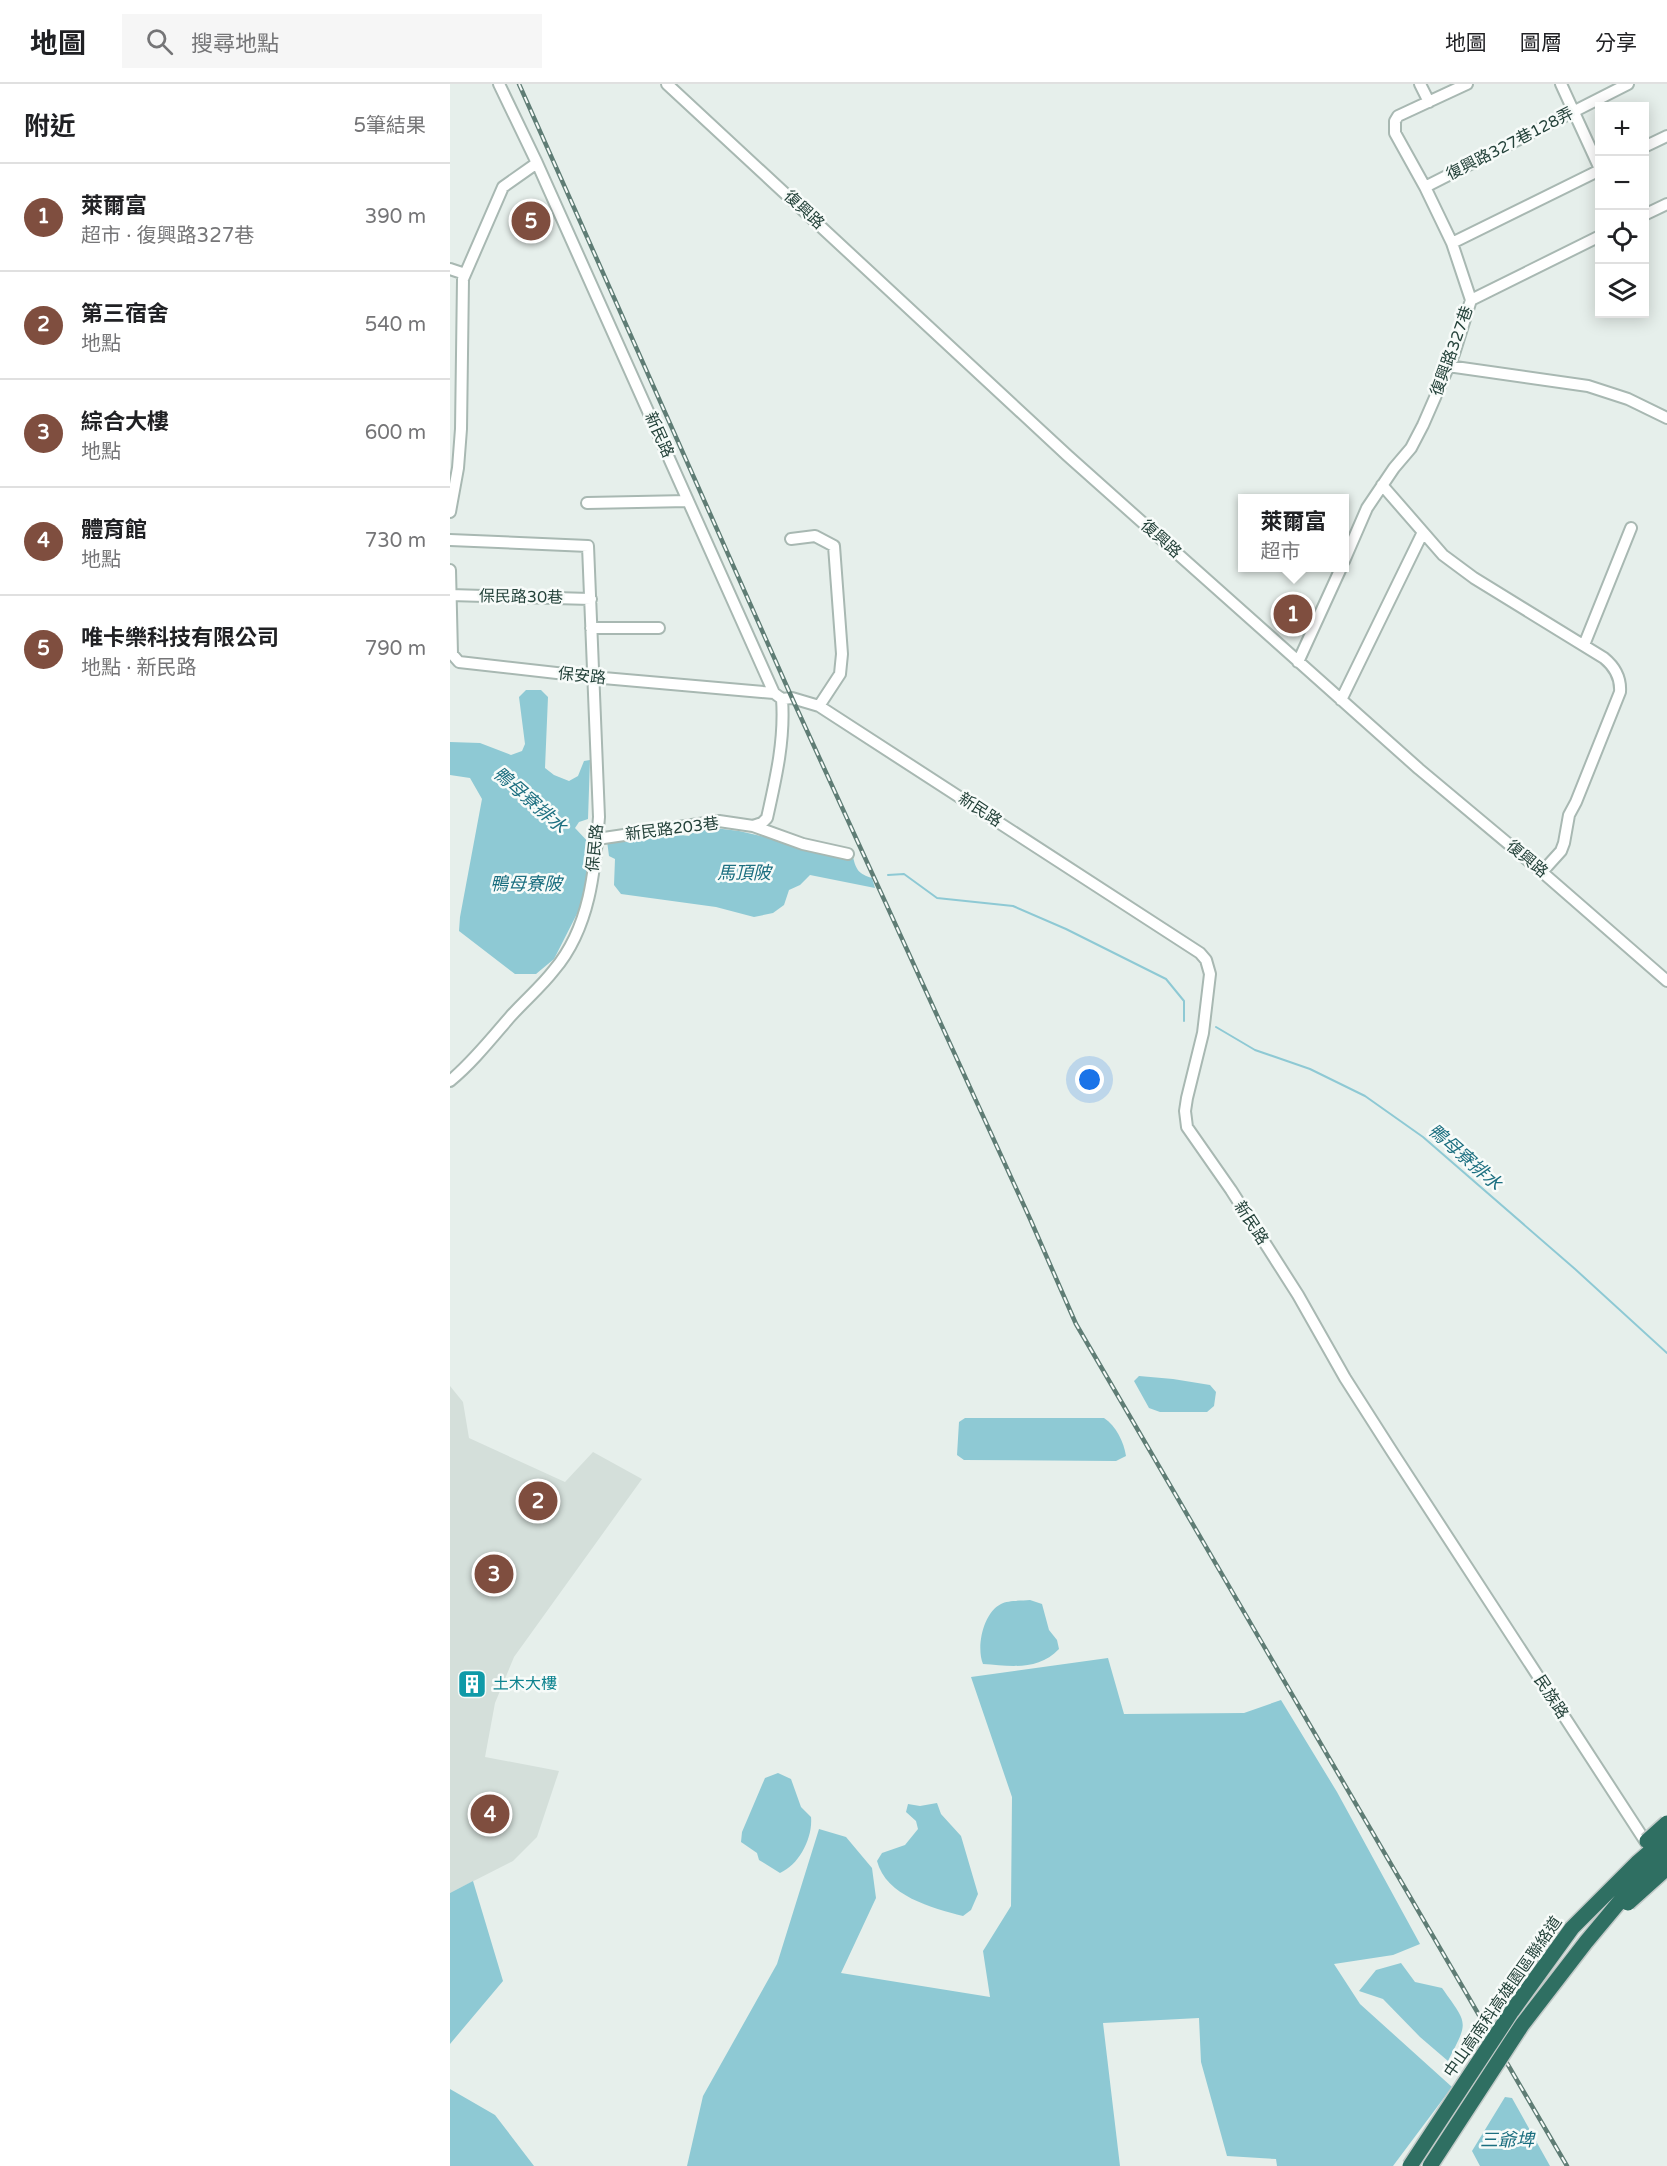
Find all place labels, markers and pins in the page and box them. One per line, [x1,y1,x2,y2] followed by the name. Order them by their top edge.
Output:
[512,198,550,244] pin: 5
[1274,592,1312,636] pin: 1
[518,1478,557,1524] pin: 2
[474,1552,513,1596] pin: 3
[456,1668,488,1700] building icon: 土木大樓
[493,1674,557,1694] place label: 土木大樓
[470,1792,510,1836] pin: 4

